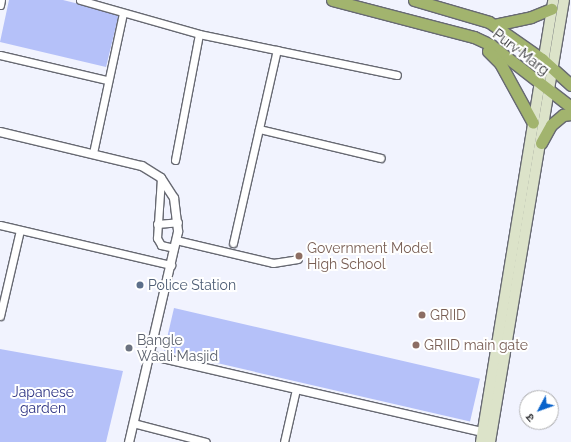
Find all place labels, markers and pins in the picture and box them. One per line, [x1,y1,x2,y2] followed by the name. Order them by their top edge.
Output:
[307,240,432,272] place label: Government Model High School
[294,251,304,261] marker: Government Model High School
[148,277,236,293] place label: Police Station
[135,280,145,290] marker: Police Station
[430,307,466,323] place label: GRIID
[417,310,427,320] marker: GRIID
[137,332,218,364] place label: Bangle Waali Masjid
[424,337,528,353] place label: GRIID main gate
[411,340,421,350] marker: GRIID main gate
[124,343,134,353] marker: Bangle Waali Masjid

